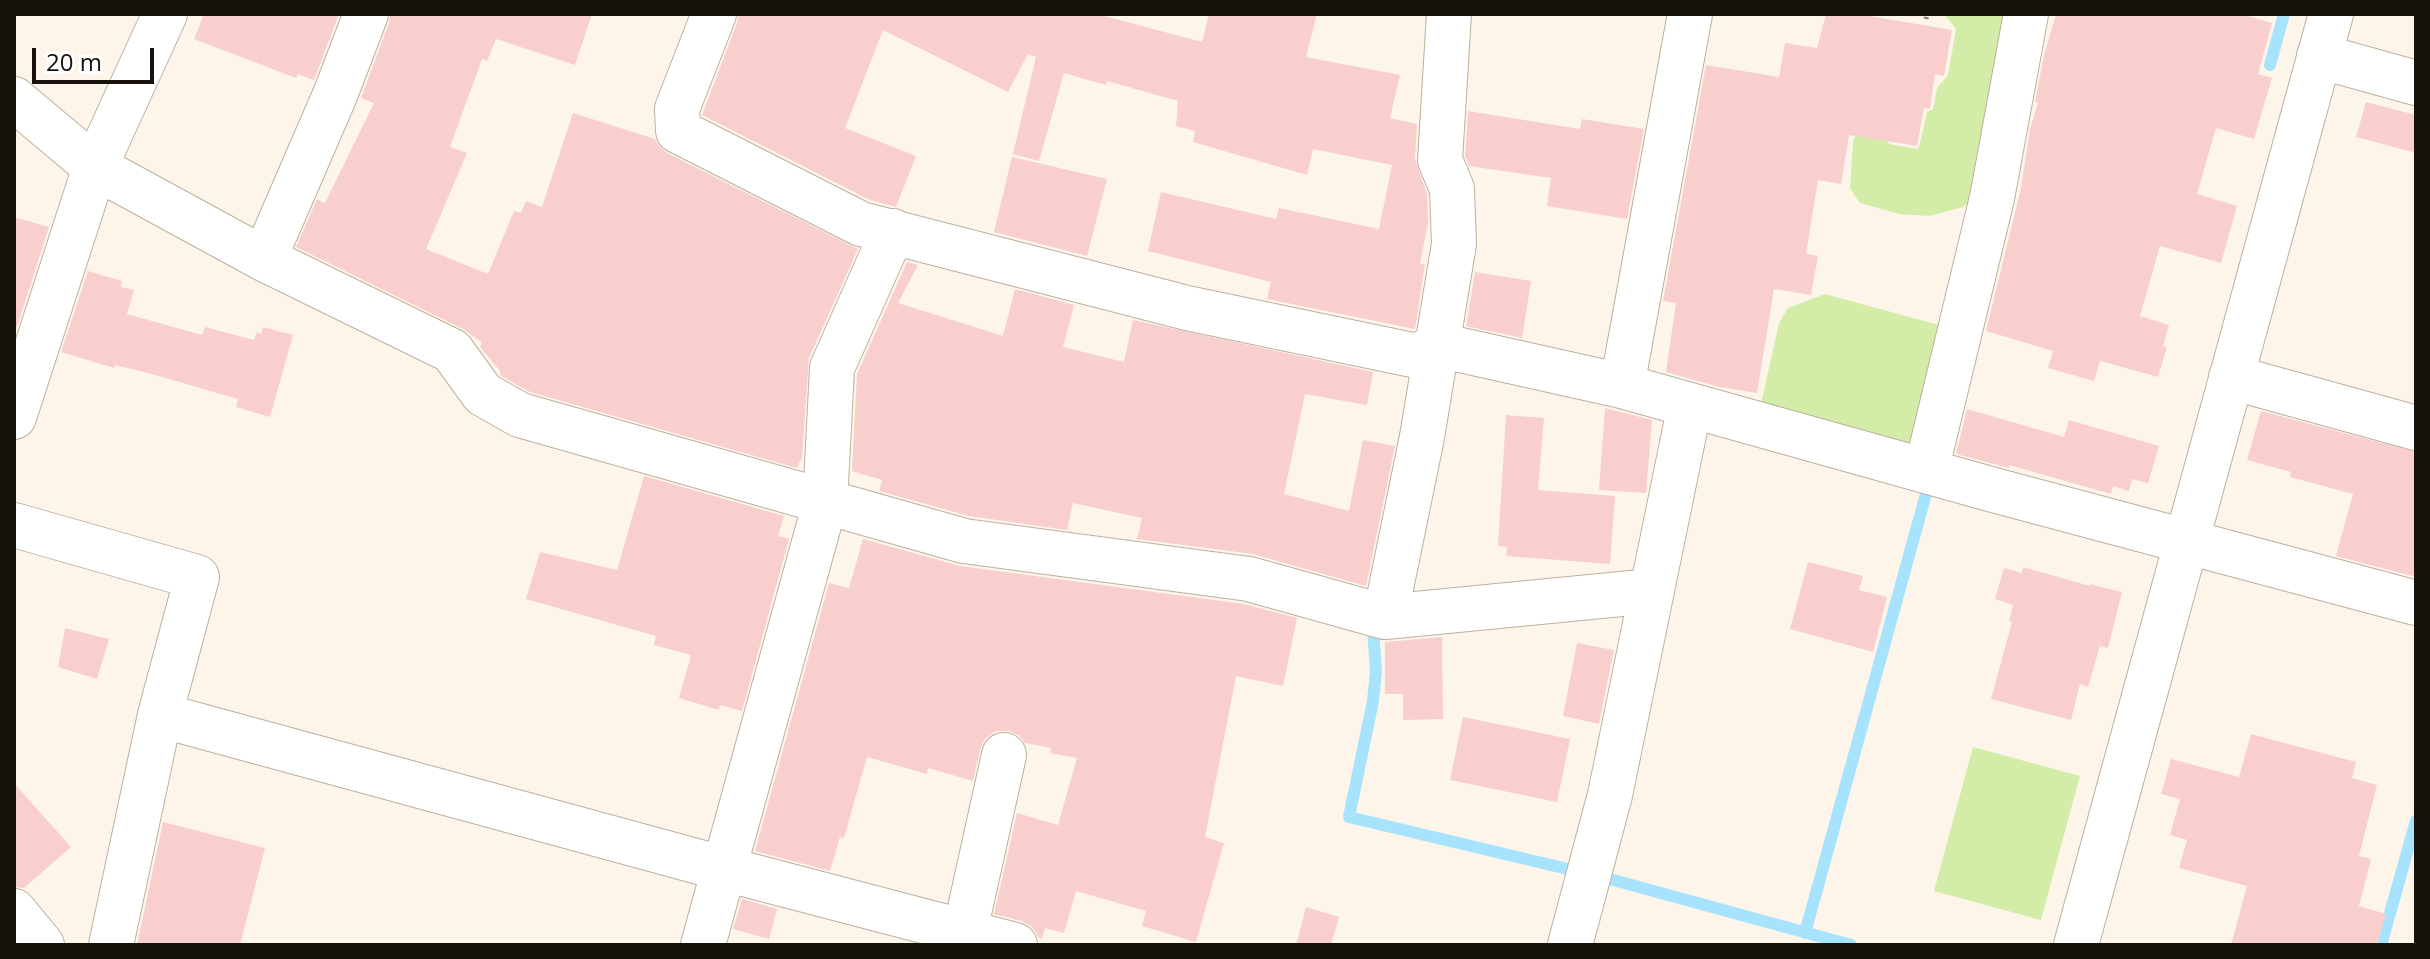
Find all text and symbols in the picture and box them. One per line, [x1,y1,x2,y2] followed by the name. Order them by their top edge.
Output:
[36,32,158,82] scale bar
[46,45,102,78] text: 20 m

